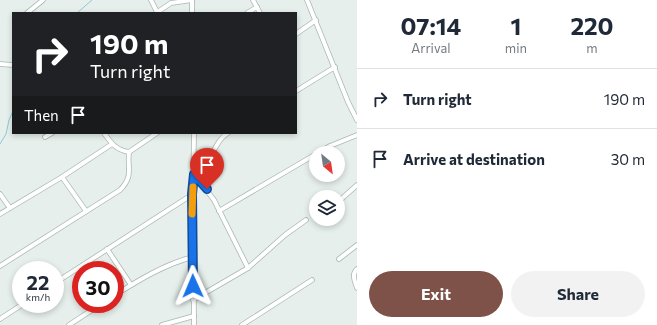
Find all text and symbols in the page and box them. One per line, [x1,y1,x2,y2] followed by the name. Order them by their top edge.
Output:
[400,11,461,40] text: 07:14
[510,11,521,40] text: 1
[570,11,614,40] text: 220
[90,26,168,60] text: 190 m
[24,28,76,80] icon: right
[411,40,451,56] text: Arrival
[505,40,527,56] text: min
[586,40,598,56] text: m
[90,60,170,82] text: Turn right
[369,88,391,110] icon: right
[403,90,472,108] text: Turn right
[604,90,645,108] text: 190 m
[67,104,89,126] icon: arrive
[24,106,59,124] text: Then
[309,146,345,182] north arrow
[309,146,345,226] map controls
[190,148,224,189] pin
[369,148,391,170] icon: arrive
[403,150,545,168] text: Arrive at destination
[611,150,645,168] text: 30 m
[196,154,218,176] icon: arrive
[309,190,345,226] button: layers
[72,261,124,313] speed limit sign: 30
[172,265,214,307] position arrow
[27,270,49,294] text: 22
[369,271,503,317] button: Exit
[511,271,645,317] button: Share
[26,291,50,303] text: km/h

